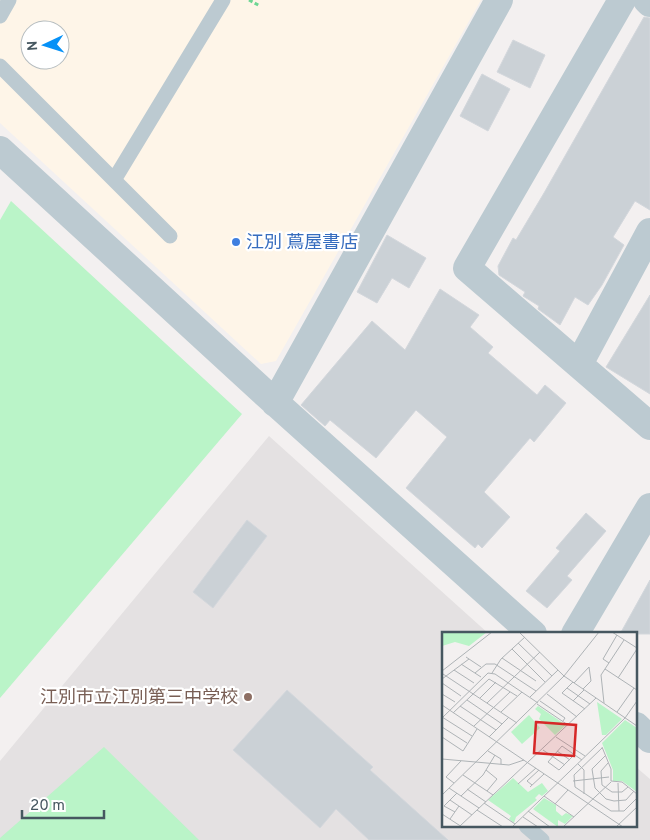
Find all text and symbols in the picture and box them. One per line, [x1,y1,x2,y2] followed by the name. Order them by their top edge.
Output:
[20,20,70,70] north arrow
[25,40,42,51] text: N
[246,232,358,255] place label: 江別 蔦屋書店
[230,236,242,248] marker: 江別 蔦屋書店
[442,632,638,828] inset map
[40,687,238,710] place label: 江別市立江別第三中学校
[242,691,254,703] marker: 江別市立江別第三中学校
[22,788,105,820] scale bar
[30,797,65,816] text: 20 m

